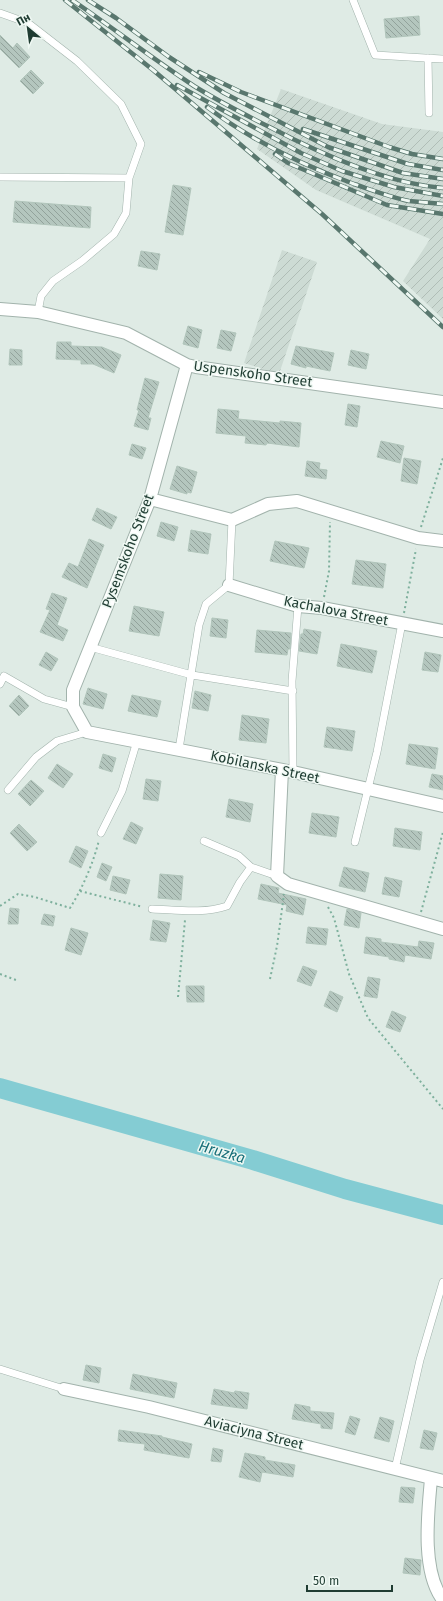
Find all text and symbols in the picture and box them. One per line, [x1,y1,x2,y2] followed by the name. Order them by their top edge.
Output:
[8,8,48,48] north arrow
[14,11,33,29] text: Пн
[193,357,314,391] street label: Uspenskoho Street
[98,491,158,610] street label: Pysemskoho Street
[282,593,391,630] street label: Kachalova Street
[209,747,322,787] street label: Kobilanska Street
[197,1137,247,1167] water label: Hruzka
[203,1412,306,1454] street label: Aviaciyna Street
[307,1567,392,1593] scale bar
[313,1574,339,1588] text: 50 m

